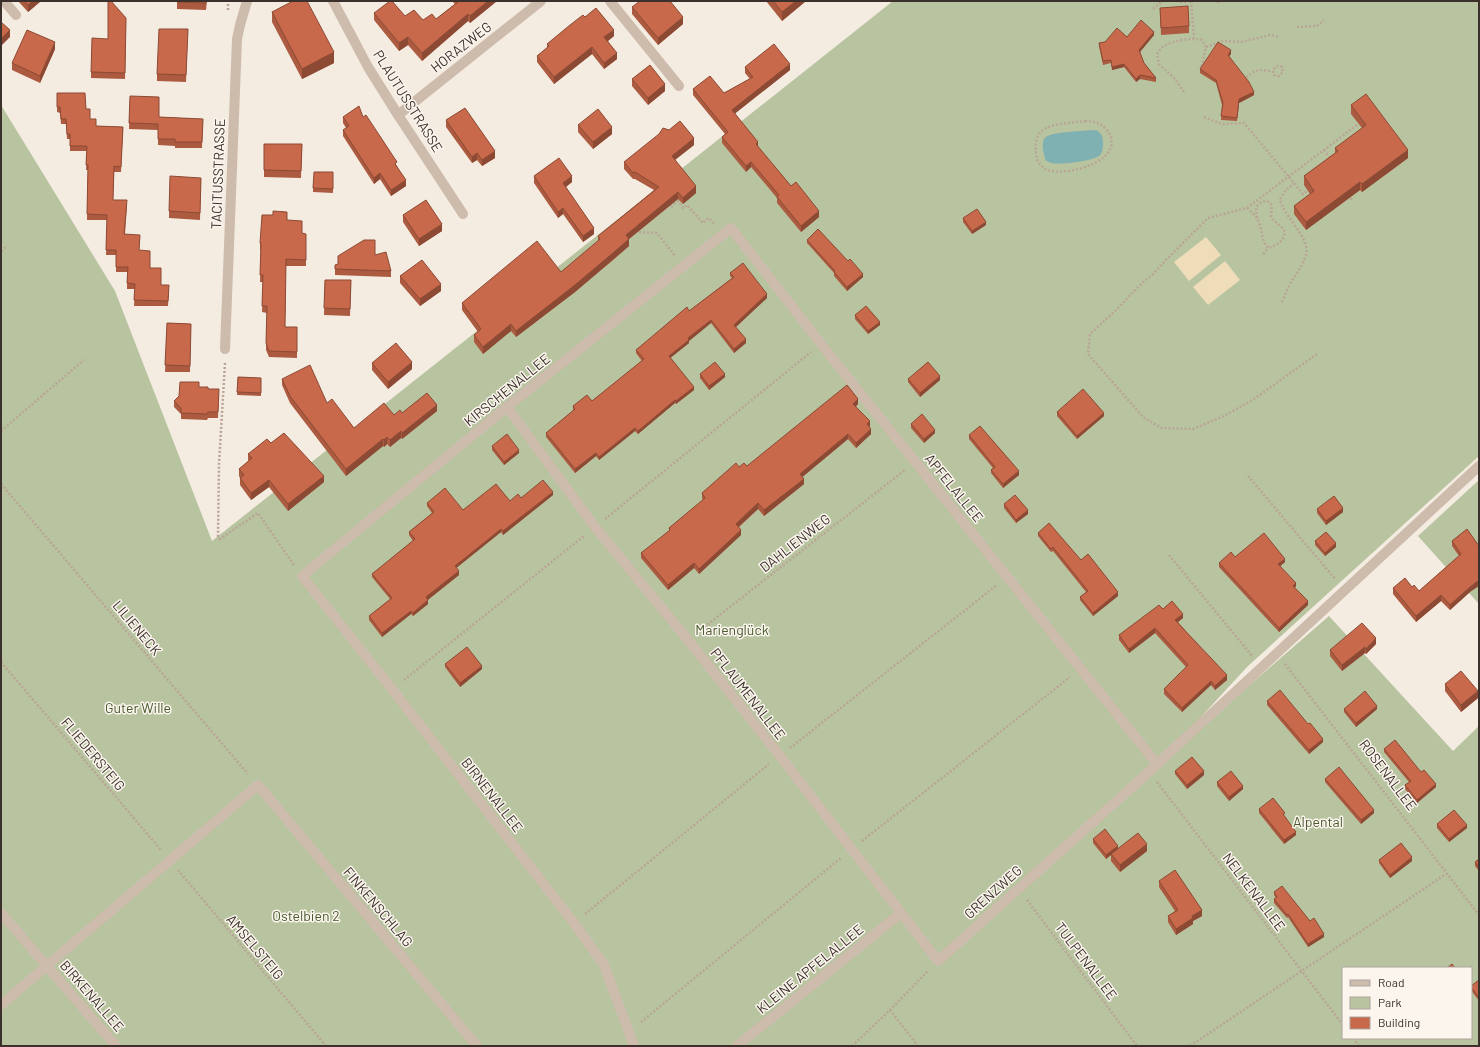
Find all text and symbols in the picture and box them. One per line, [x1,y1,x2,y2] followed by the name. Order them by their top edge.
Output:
[427,18,495,76] street label: HORAZWEG
[370,47,447,155] street label: PLAUTUSSTRASSE
[207,118,228,230] street label: TACITUSSTRASSE
[460,350,553,430] street label: KIRSCHENALLEE
[922,450,987,525] street label: APFELALLEE
[756,510,833,575] street label: DAHLIENWEG
[110,597,166,659] street label: LILIENECK
[695,621,769,638] park label: Marienglück
[707,645,789,743] street label: PFLAUMENALLEE
[105,699,171,716] park label: Guter Wille
[58,714,129,794] street label: FLIEDERSTEIG
[1356,736,1421,814] street label: ROSENALLEE
[458,754,527,835] street label: BIRNENALLEE
[1293,813,1343,830] park label: Alpental
[1219,849,1289,934] street label: NELKENALLEE
[960,861,1025,922] street label: GRENZWEG
[340,863,417,950] street label: FINKENSCHLAG
[272,907,340,924] park label: Ostelbien 2
[223,911,287,983] street label: AMSELSTEIG
[1052,919,1121,1003] street label: TULPENALLEE
[753,920,866,1017] street label: KLEINE APFELALLEE
[57,957,128,1035] street label: BIRKENALLEE
[1342,967,1472,1039] legend
[1378,975,1405,989] text: Road
[1378,995,1402,1009] text: Park
[1378,1015,1420,1029] text: Building

